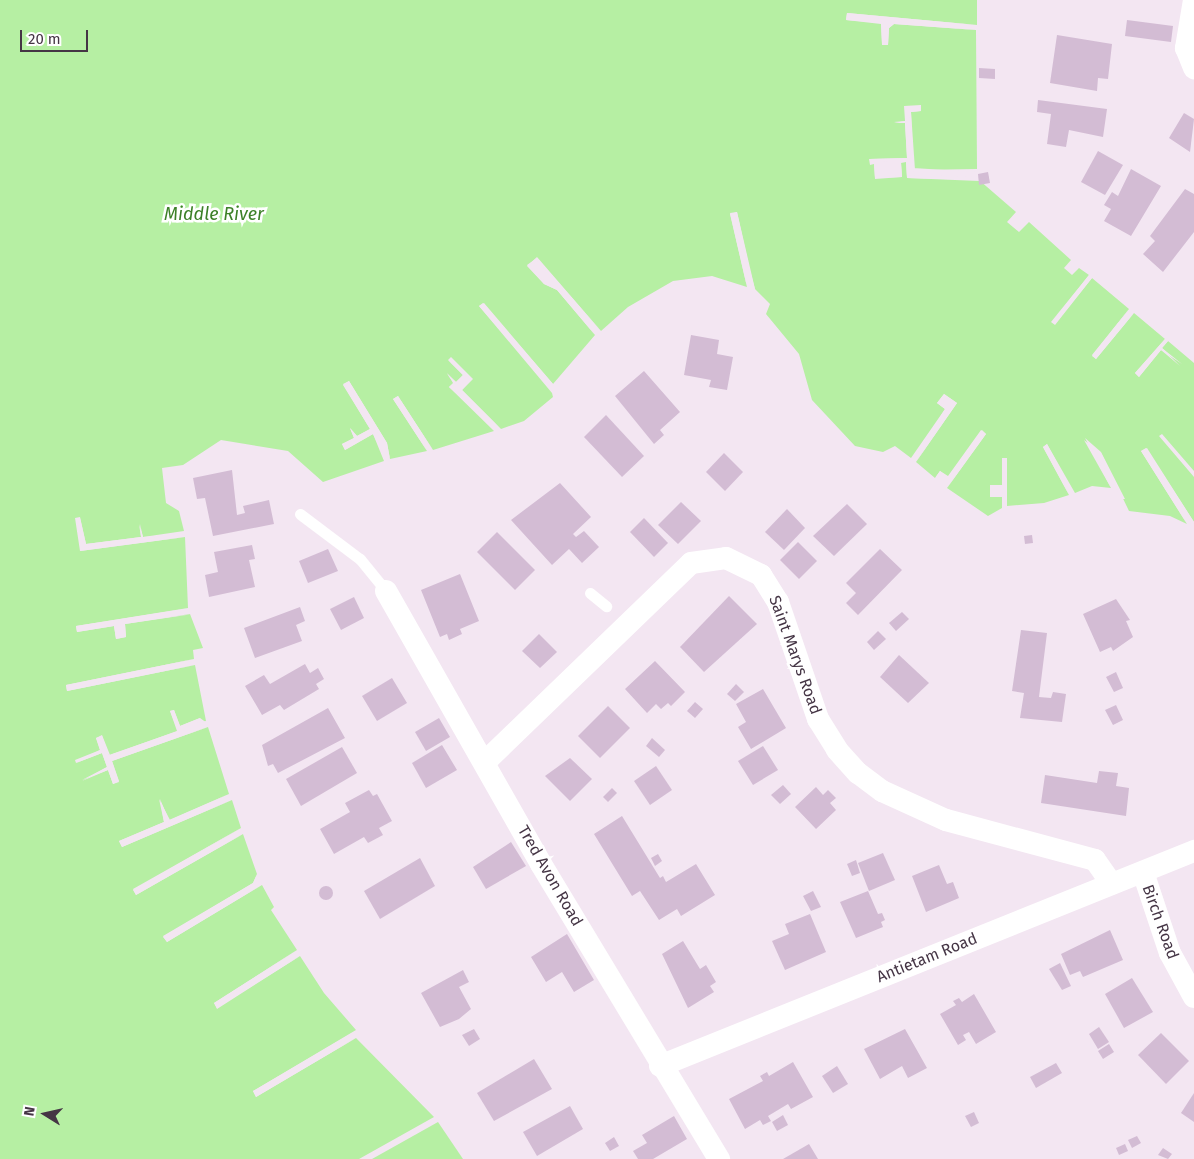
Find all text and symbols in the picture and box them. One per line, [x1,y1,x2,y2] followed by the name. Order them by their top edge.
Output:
[22,20,90,52] scale bar
[28,30,61,48] text: 20 m
[164,203,264,225] water label: Middle River
[765,593,825,717] street label: Saint Marys Road
[513,822,587,930] street label: Tred Avon Road
[1138,882,1182,962] street label: Birch Road
[874,929,980,987] street label: Antietam Road
[20,1089,70,1139] north arrow
[21,1105,39,1117] text: N

